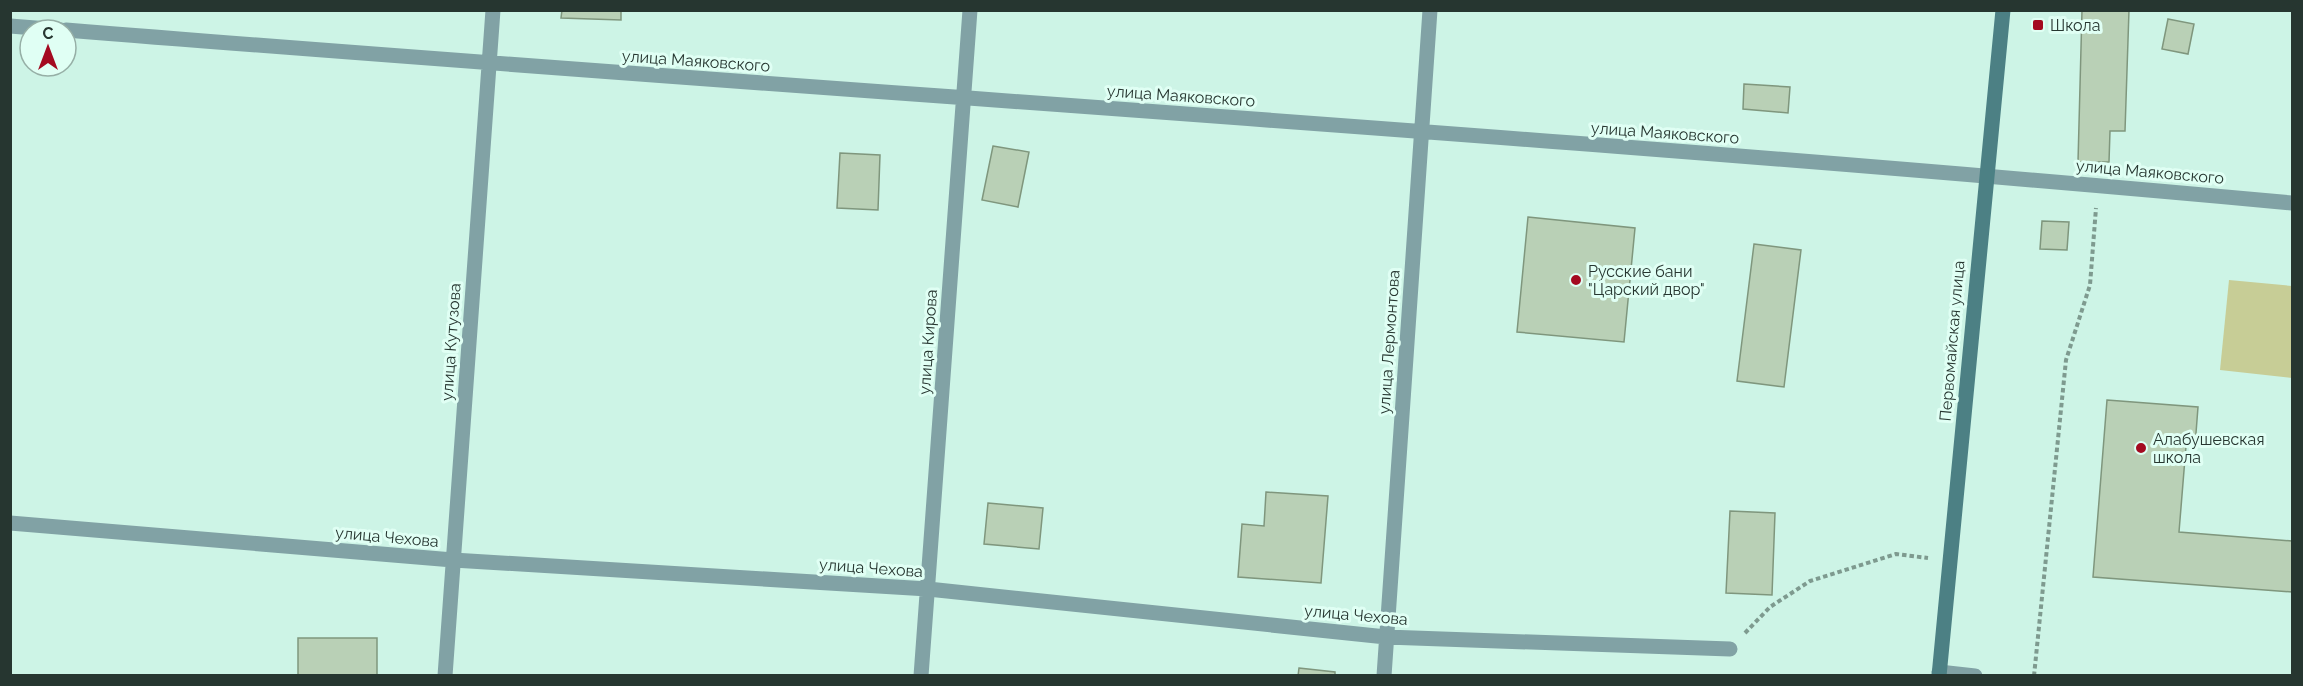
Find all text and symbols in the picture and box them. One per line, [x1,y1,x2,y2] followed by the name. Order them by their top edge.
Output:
[2050,16,2100,35] place label: Школа
[18,18,78,78] north arrow
[2031,18,2045,32] marker: Школа
[43,24,54,43] text: С
[621,46,771,76] street label: улица Маяковского
[1106,81,1256,111] street label: улица Маяковского
[1590,118,1740,148] street label: улица Маяковского
[2075,156,2225,188] street label: улица Маяковского
[1936,260,1968,422] street label: Первомайская улица
[1588,262,1705,299] place label: Русские бани "Царский двор"
[1374,269,1404,415] street label: улица Лермонтова
[1569,273,1583,287] marker: Русские бани "Царский двор"
[437,282,465,402] street label: улица Кутузова
[915,289,941,395] street label: улица Кирова
[2153,430,2265,467] place label: Алабушевская школа
[2134,441,2148,455] marker: Алабушевская школа
[334,523,440,551] street label: улица Чехова
[819,555,923,581] street label: улица Чехова
[1303,601,1409,629] street label: улица Чехова

